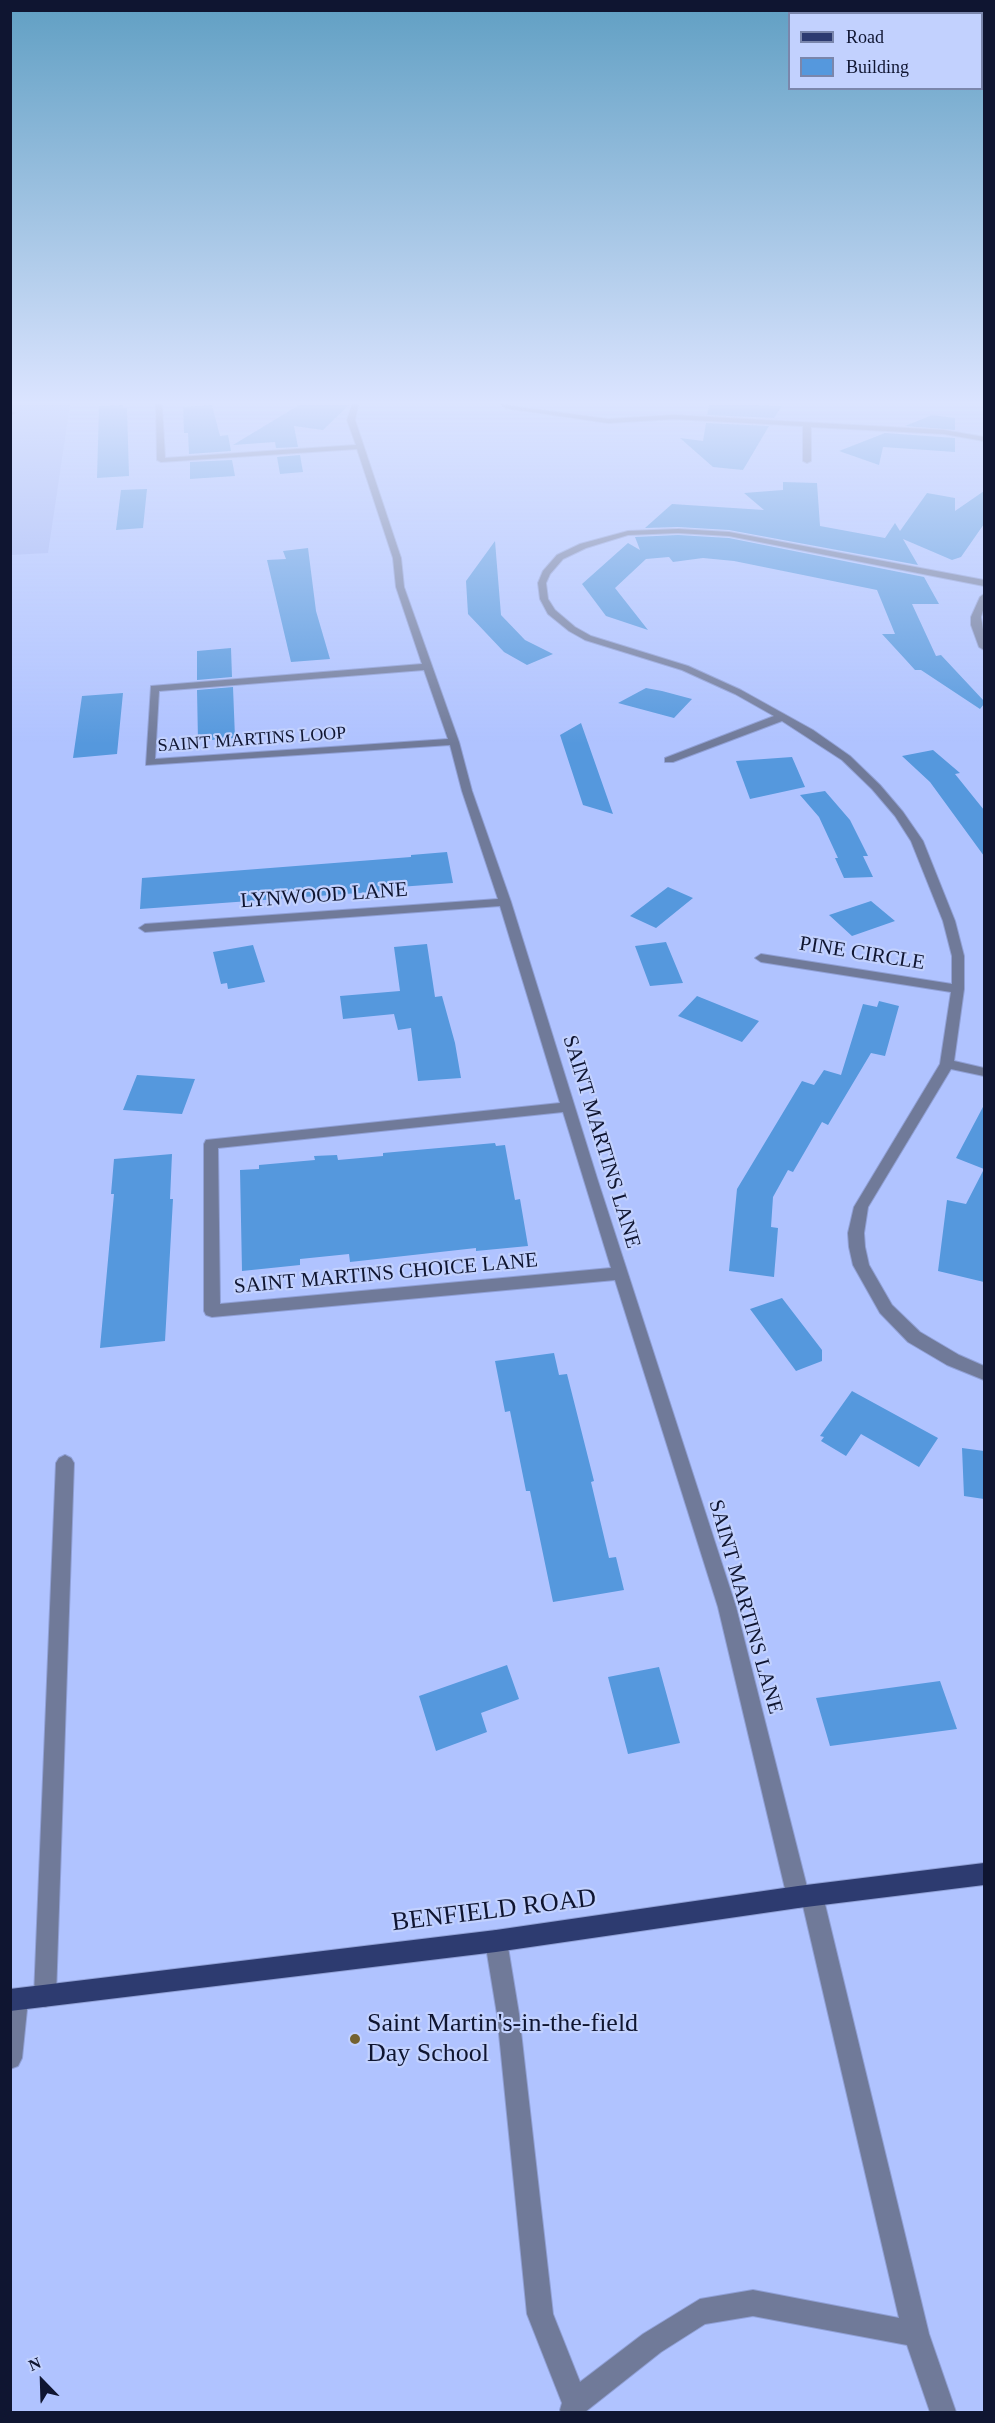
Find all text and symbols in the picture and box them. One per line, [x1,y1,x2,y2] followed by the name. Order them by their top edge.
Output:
[788,12,983,90] legend
[846,27,884,47] text: Road
[846,57,909,77] text: Building
[157,723,347,757] street label: SAINT MARTINS LOOP
[240,878,408,914] street label: LYNWOOD LANE
[798,932,926,976] street label: PINE CIRCLE
[557,1032,645,1252] street label: SAINT MARTINS LANE
[233,1248,539,1300] street label: SAINT MARTINS CHOICE LANE
[702,1497,788,1717] street label: SAINT MARTINS LANE
[390,1883,598,1939] street label: BENFIELD ROAD
[367,2008,638,2070] place label: Saint Martin's-in-the-field Day School
[348,2032,362,2046] marker: Saint Martin's-in-the-field Day School
[12,2351,72,2411] north arrow
[26,2354,43,2374] text: N

